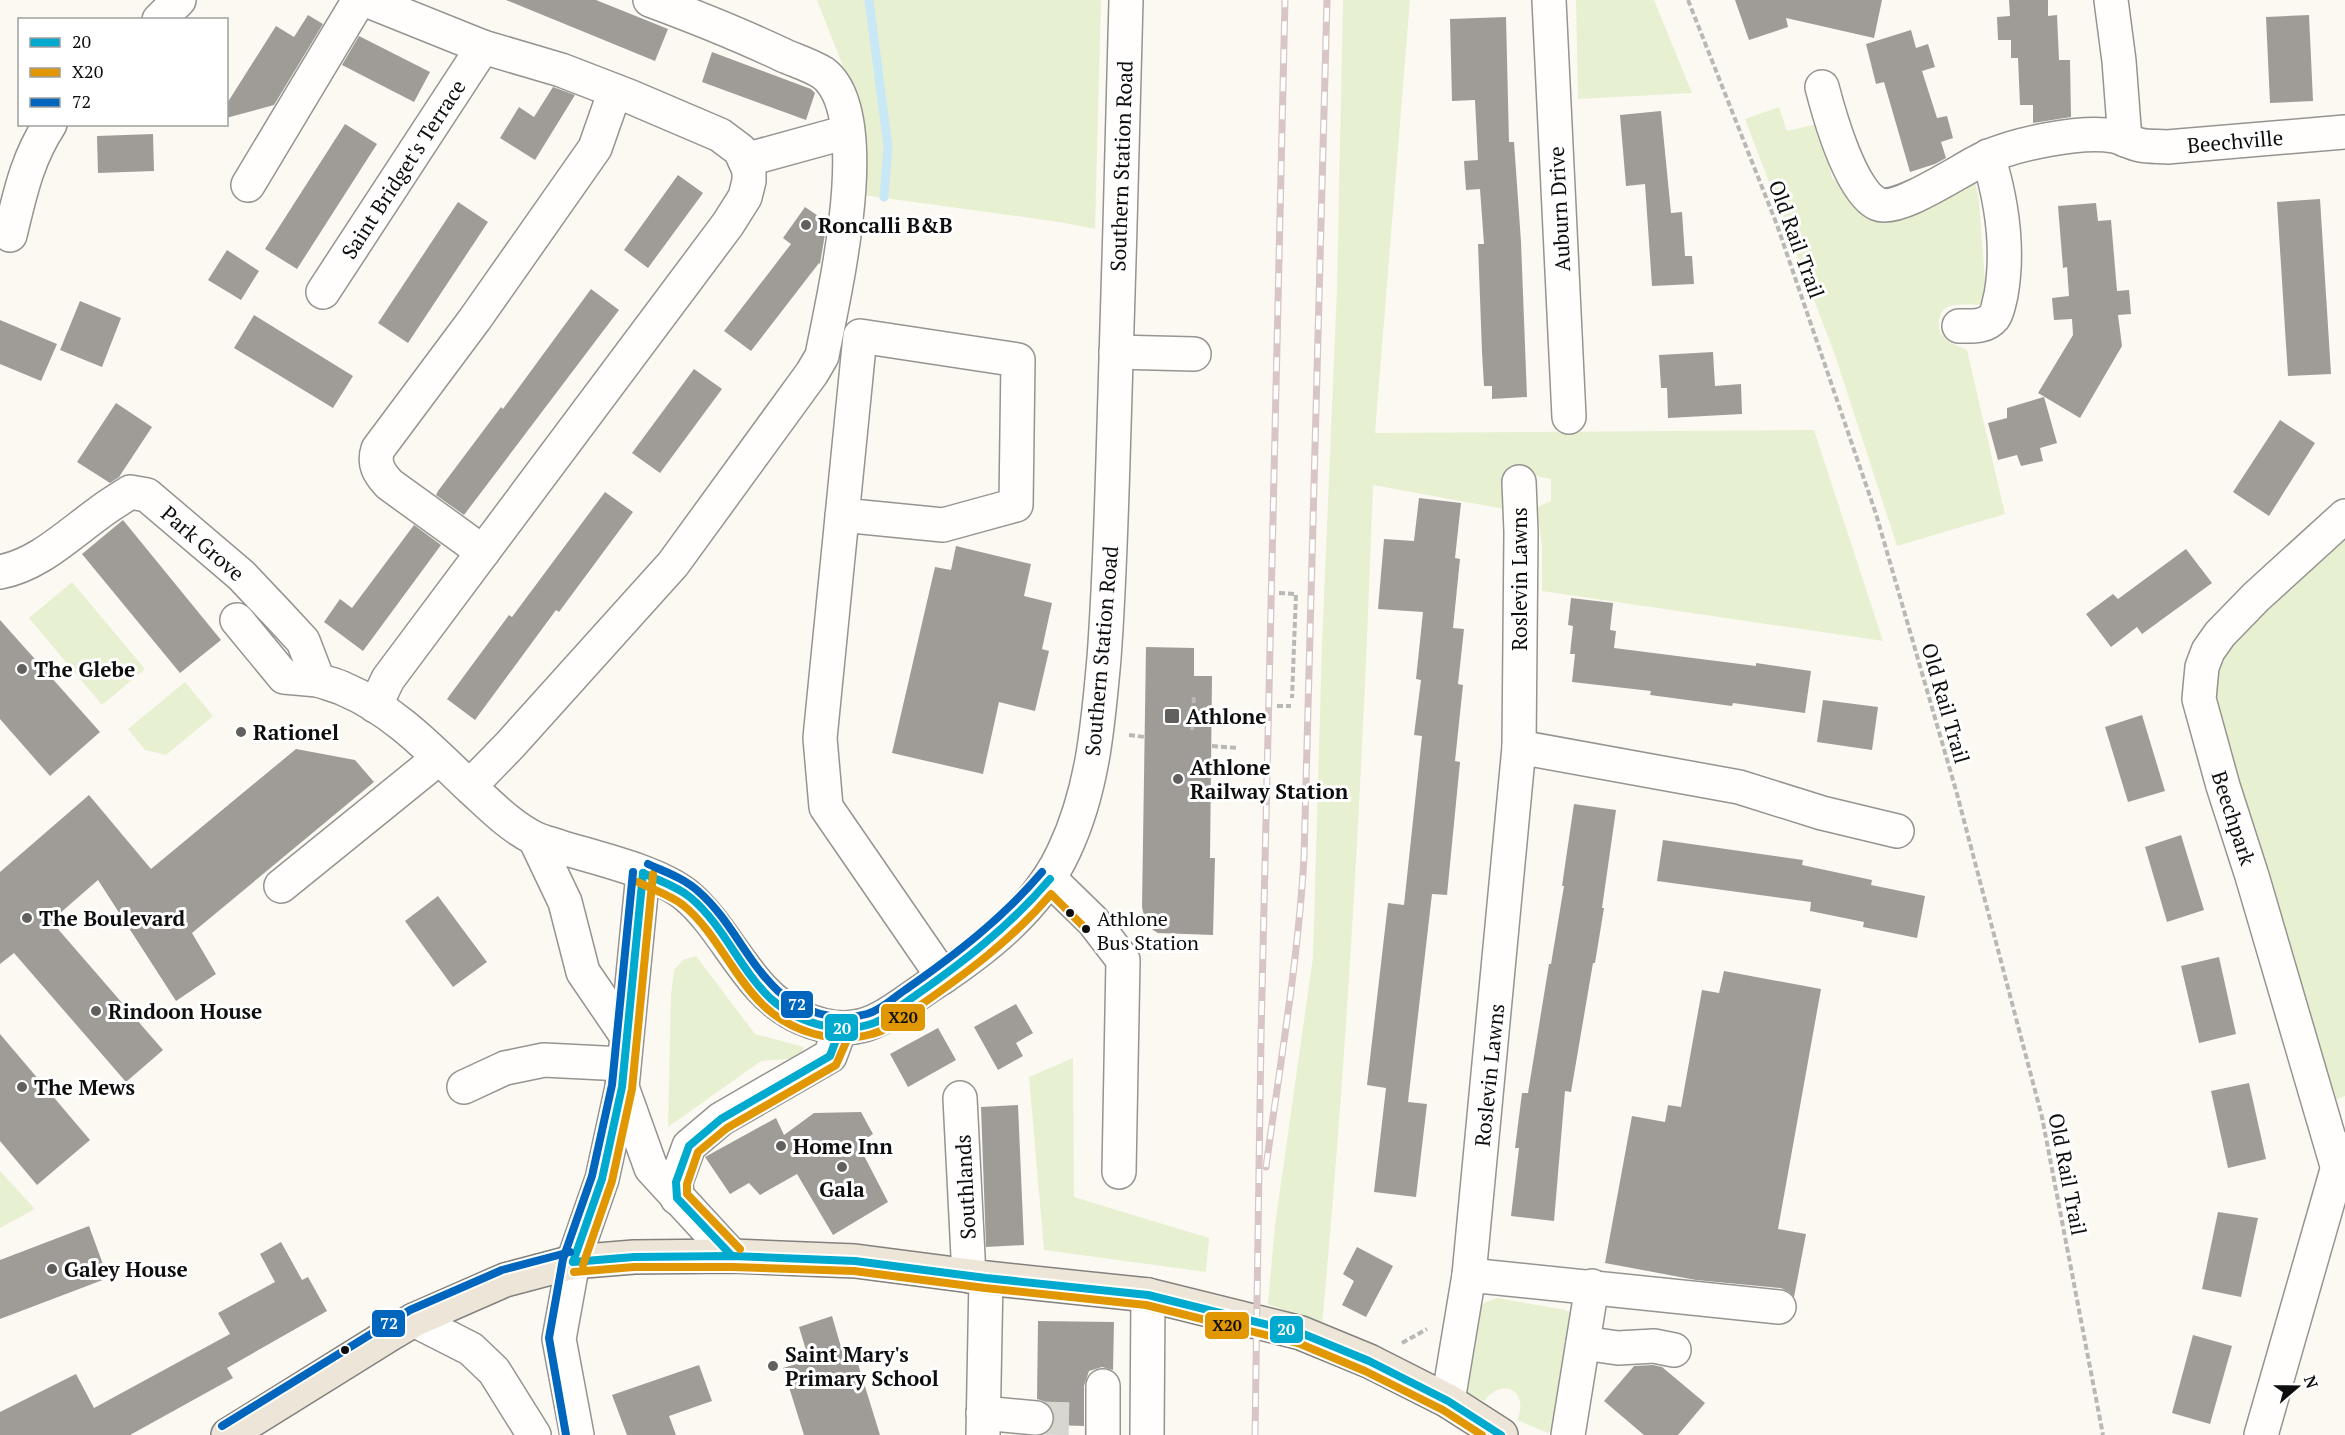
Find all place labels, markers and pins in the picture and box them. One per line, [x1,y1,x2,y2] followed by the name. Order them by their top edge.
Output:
[818,211,953,239] place label: Roncalli B&B
[799,218,813,232] marker: Roncalli B&B
[34,655,135,683] place label: The Glebe
[15,662,29,676] marker: The Glebe
[1186,702,1266,730] place label: Athlone
[1163,707,1181,725] marker: Athlone
[253,718,339,746] place label: Rationel
[234,725,248,739] marker: Rationel
[1190,753,1349,805] place label: Athlone Railway Station
[1171,772,1185,786] marker: Athlone Railway Station
[39,904,186,932] place label: The Boulevard
[1097,905,1199,956] place label: Athlone Bus Station
[1064,907,1076,919] unlabelled marker
[20,911,34,925] marker: The Boulevard
[1080,923,1092,935] marker: Athlone Bus Station
[108,997,262,1025] place label: Rindoon House
[89,1004,103,1018] marker: Rindoon House
[34,1073,135,1101] place label: The Mews
[15,1080,29,1094] marker: The Mews
[793,1132,893,1160] place label: Home Inn
[774,1139,788,1153] marker: Home Inn
[835,1160,849,1174] marker: Gala
[819,1175,865,1203] place label: Gala
[64,1255,188,1283] place label: Galey House
[45,1262,59,1276] marker: Galey House
[785,1340,939,1392] place label: Saint Mary's Primary School
[339,1344,351,1356] unlabelled marker
[766,1359,780,1373] marker: Saint Mary's Primary School

